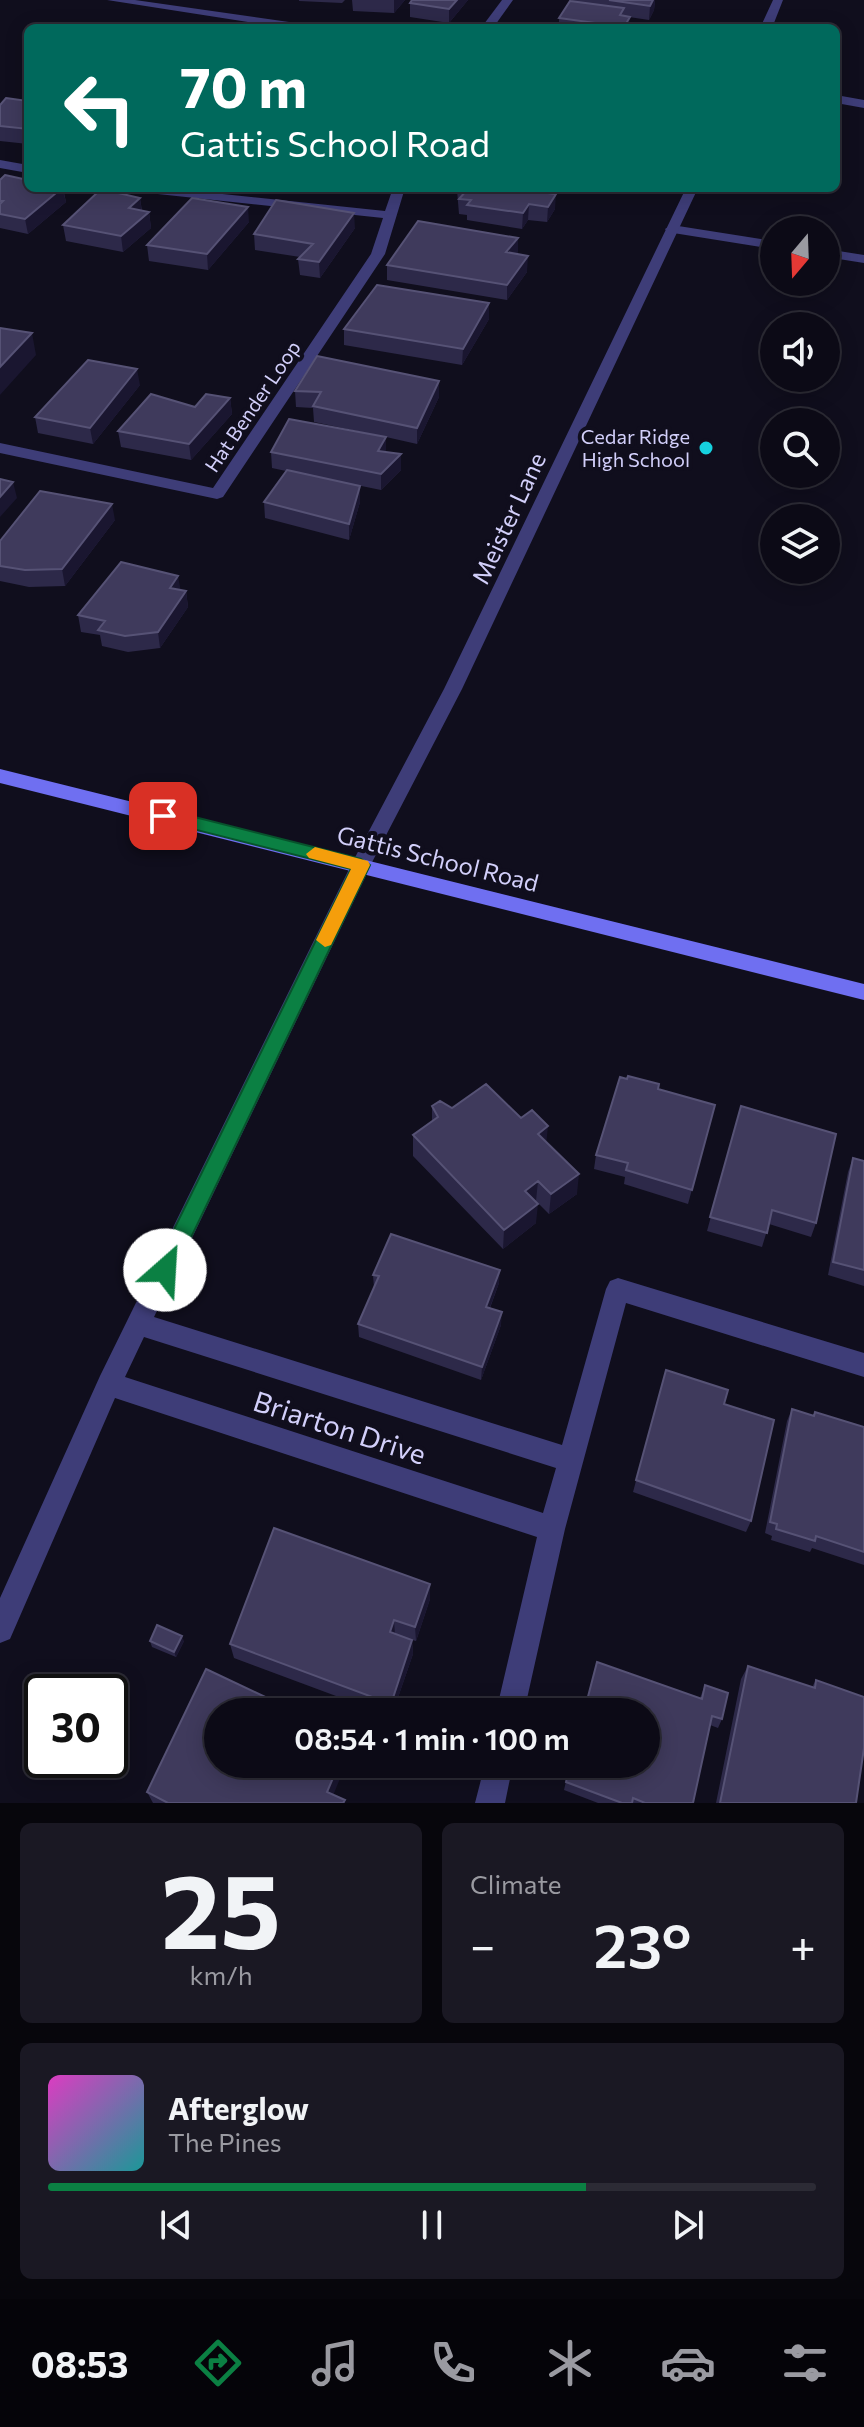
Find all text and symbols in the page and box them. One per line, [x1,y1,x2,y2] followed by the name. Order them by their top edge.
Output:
[180,51,307,120] text: 70 m
[48,56,152,160] icon: left
[180,120,490,164] text: Gattis School Road
[760,216,840,296] north arrow
[760,216,840,584] map controls
[760,312,840,392] button: sound
[199,336,305,476] street label: Hat Bender Loop
[760,408,840,488] button: search
[581,424,690,471] place label: Cedar Ridge High School
[697,439,715,457] marker: Cedar Ridge High School
[465,448,551,588] street label: Meister Lane
[760,504,840,584] button: layers
[129,782,197,850] pin
[141,794,185,838] icon: arrive
[334,819,542,897] street label: Gattis School Road
[123,1228,207,1312] position arrow
[249,1383,431,1471] street label: Briarton Drive
[24,1674,128,1778] speed limit sign: 30
[294,1719,570,1756] text: 08:54 · 1 min · 100 m
[161,1843,281,1970] text: 25
[470,1868,562,1899] text: Climate
[594,1907,692,1980] text: 23°
[470,1917,495,1971] text: −
[790,1917,816,1971] text: +
[189,1959,253,1990] text: km/h
[168,2089,309,2126] text: Afterglow
[168,2126,282,2157] text: The Pines
[154,2203,198,2247] icon: previous
[410,2203,454,2247] icon: pause
[666,2203,710,2247] icon: next
[190,2335,246,2391] icon: directions
[307,2335,363,2391] icon: music
[425,2335,481,2391] icon: phone
[542,2335,598,2391] icon: climate
[660,2335,716,2391] icon: car
[777,2335,833,2391] icon: filters
[31,2341,128,2385] text: 08:53

